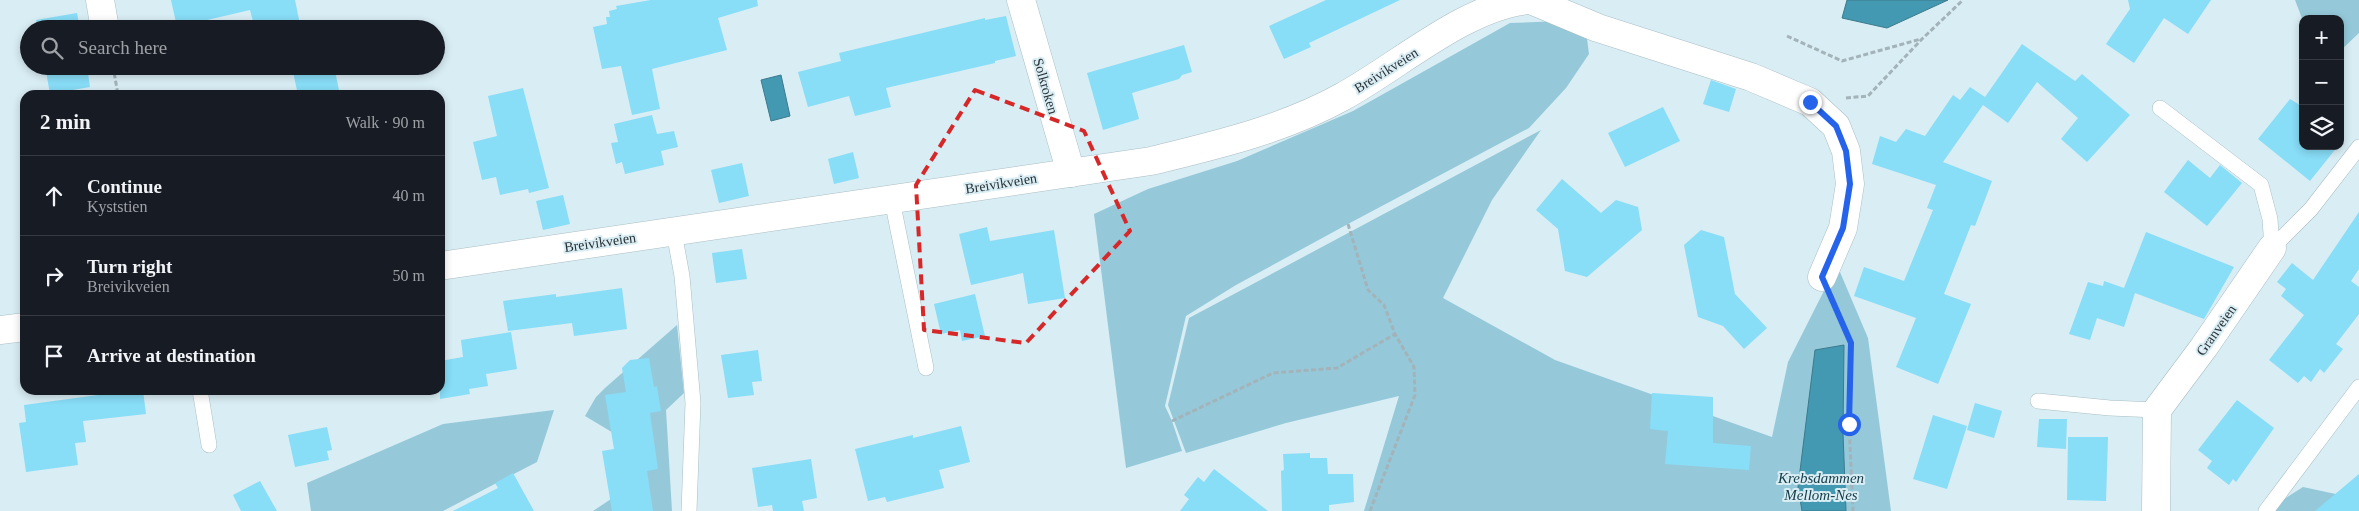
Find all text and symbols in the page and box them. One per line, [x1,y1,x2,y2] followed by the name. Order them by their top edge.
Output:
[2299,15,2344,150] map controls
[2299,15,2344,60] button: +
[20,20,445,75] search box
[38,34,66,62] icon: search
[78,37,167,58] text: Search here
[1352,45,1421,96] street label: Breivikveien
[1030,56,1061,116] street label: Solkroken
[2299,60,2344,105] button: −
[1799,91,1822,114] route end
[2299,105,2344,150] button: layers
[40,110,91,134] text: 2 min
[346,114,425,131] text: Walk · 90 m
[964,170,1038,197] street label: Breivikveien
[87,176,162,197] text: Continue
[40,182,68,210] icon: ahead
[393,187,425,204] text: 40 m
[87,198,147,215] text: Kyststien
[563,230,637,255] street label: Breivikveien
[87,256,172,277] text: Turn right
[40,262,68,290] icon: right
[393,267,425,284] text: 50 m
[87,278,170,295] text: Breivikveien
[2194,302,2239,358] street label: Granveien
[40,342,68,370] icon: arrive
[87,345,256,366] text: Arrive at destination
[1838,413,1861,436] route start
[1777,470,1864,503] water label: Krebsdammen Mellom-Nes

